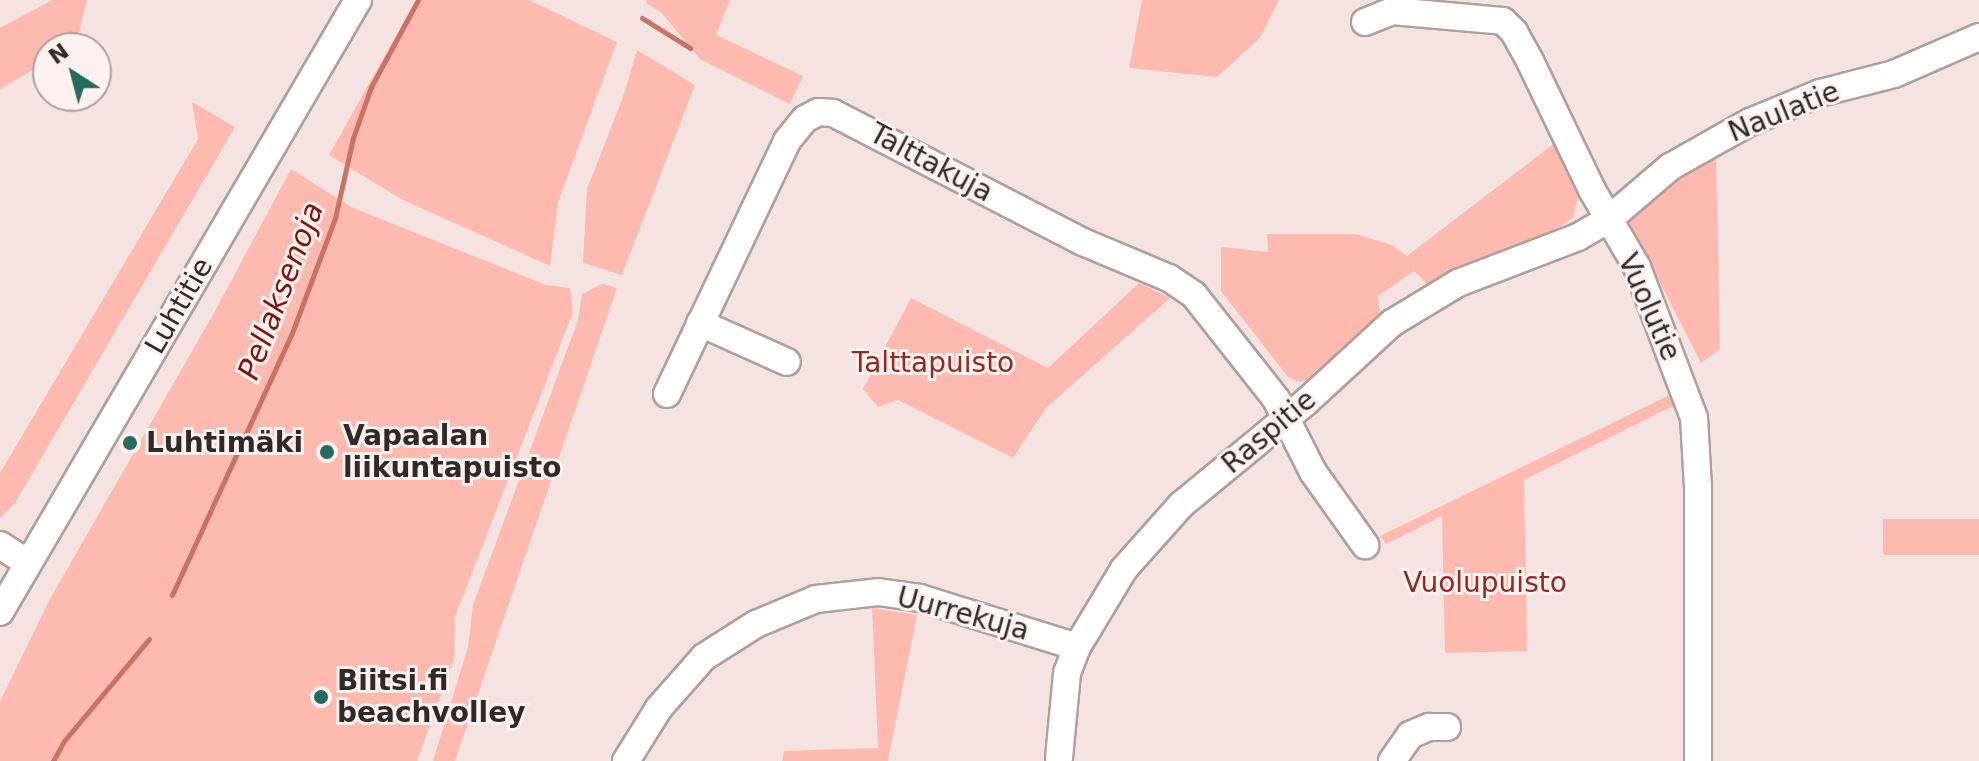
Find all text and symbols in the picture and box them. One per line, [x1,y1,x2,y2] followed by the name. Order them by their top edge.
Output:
[32,32,112,112] north arrow
[44,38,74,69] text: N
[1724,75,1844,149] street label: Naulatie
[864,117,998,209] street label: Talttakuja
[231,197,331,385] water label: Pellaksenoja
[1611,248,1687,366] street label: Vuolutie
[138,252,220,360] street label: Luhtitie
[852,346,1014,380] park label: Talttapuisto
[1215,383,1323,481] street label: Raspitie
[343,419,561,485] place label: Vapaalan liikuntapuisto
[146,426,303,460] place label: Luhtimäki
[121,434,139,452] marker: Luhtimäki
[318,443,336,461] marker: Vapaalan liikuntapuisto
[1403,566,1567,600] park label: Vuolupuisto
[893,580,1033,648] street label: Uurrekuja
[337,664,525,730] place label: Biitsi.fi beachvolley
[312,688,330,706] marker: Biitsi.fi beachvolley

